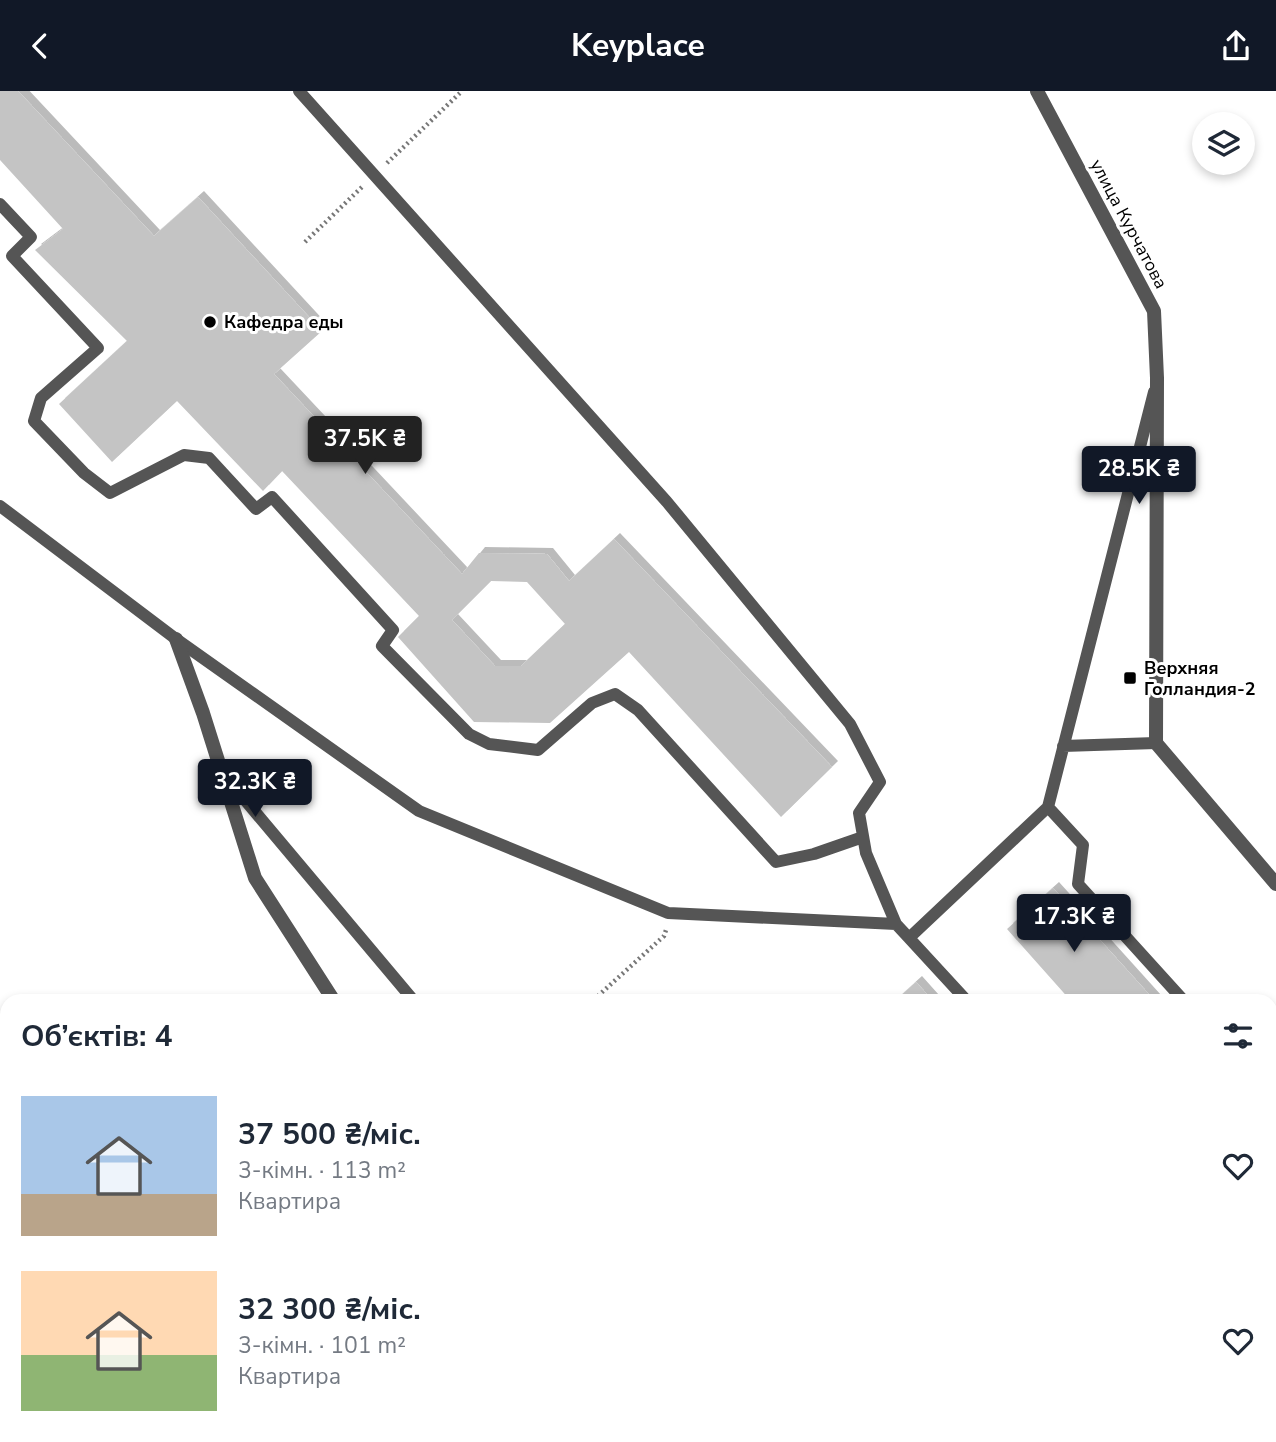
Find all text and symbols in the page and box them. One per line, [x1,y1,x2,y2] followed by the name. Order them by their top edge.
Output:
[571,24,705,67] text: Keyplace
[21,27,59,65] icon: back
[1217,27,1255,65] icon: share
[1192,112,1255,175] map controls
[1192,112,1255,175] button: layers
[1085,155,1173,293] street label: улица Курчатова
[224,310,344,334] place label: Кафедра еды
[202,314,218,330] marker: Кафедра еды
[300,417,430,476] pin: 37.5K ₴
[324,423,406,454] text: 37.5K ₴
[1074,447,1204,506] pin: 28.5K ₴
[1098,453,1180,484] text: 28.5K ₴
[1144,656,1256,701] place label: Верхняя Голландия-2
[1122,670,1138,686] marker: Верхняя Голландия-2
[190,759,320,819] pin: 32.3K ₴
[214,766,296,797] text: 32.3K ₴
[1009,895,1139,954] pin: 17.3K ₴
[1033,901,1115,932] text: 17.3K ₴
[21,1016,173,1057] text: Об’єктів: 4
[1219,1017,1257,1055] icon: filters
[238,1114,421,1155] text: 37 500 ₴/міс.
[77,1124,161,1208] icon: home
[1219,1147,1257,1185] icon: heart
[238,1155,406,1186] text: 3-кімн. · 113 m²
[238,1186,341,1217] text: Квартира
[238,1289,421,1330] text: 32 300 ₴/міс.
[77,1299,161,1383] icon: home
[1219,1322,1257,1360] icon: heart
[238,1330,406,1361] text: 3-кімн. · 101 m²
[238,1361,341,1392] text: Квартира

